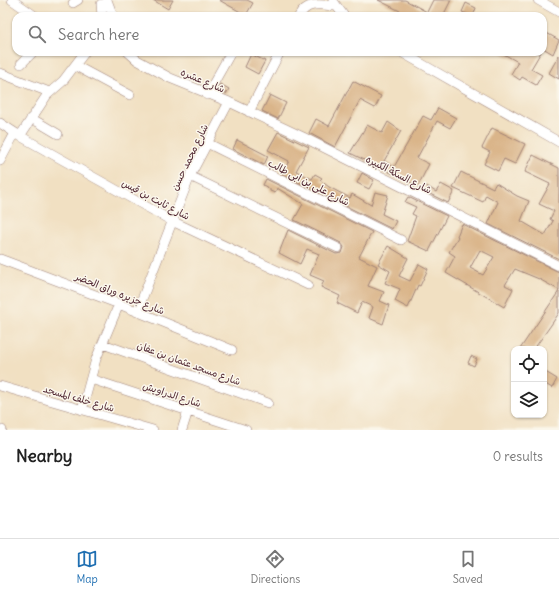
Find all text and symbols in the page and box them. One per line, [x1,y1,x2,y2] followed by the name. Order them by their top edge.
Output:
[12,12,547,56] search box
[26,23,48,45] icon: search
[58,25,139,44] text: Search here
[178,65,227,97] street label: شارع عشره
[168,122,212,193] street label: شارع محمد حسن
[363,152,434,198] street label: شارع السكة الكبيره
[265,156,352,210] street label: شارع على بن ابى طالب
[119,176,192,224] street label: شارع ثابت بن قيس
[72,269,167,318] street label: شارع جزيره وراق الحضر
[135,339,243,389] street label: شارع مسجد عثمان بن عفان
[511,346,547,418] map controls
[511,346,547,382] button: locate
[141,379,203,411] street label: شارع الدراويش
[42,382,116,416] street label: شارع خلف المسجد
[511,382,547,418] button: layers
[16,445,72,467] text: Nearby
[493,448,543,465] text: 0 results
[76,548,98,586] tab: Map
[251,548,300,586] tab: Directions
[453,548,483,586] tab: Saved

